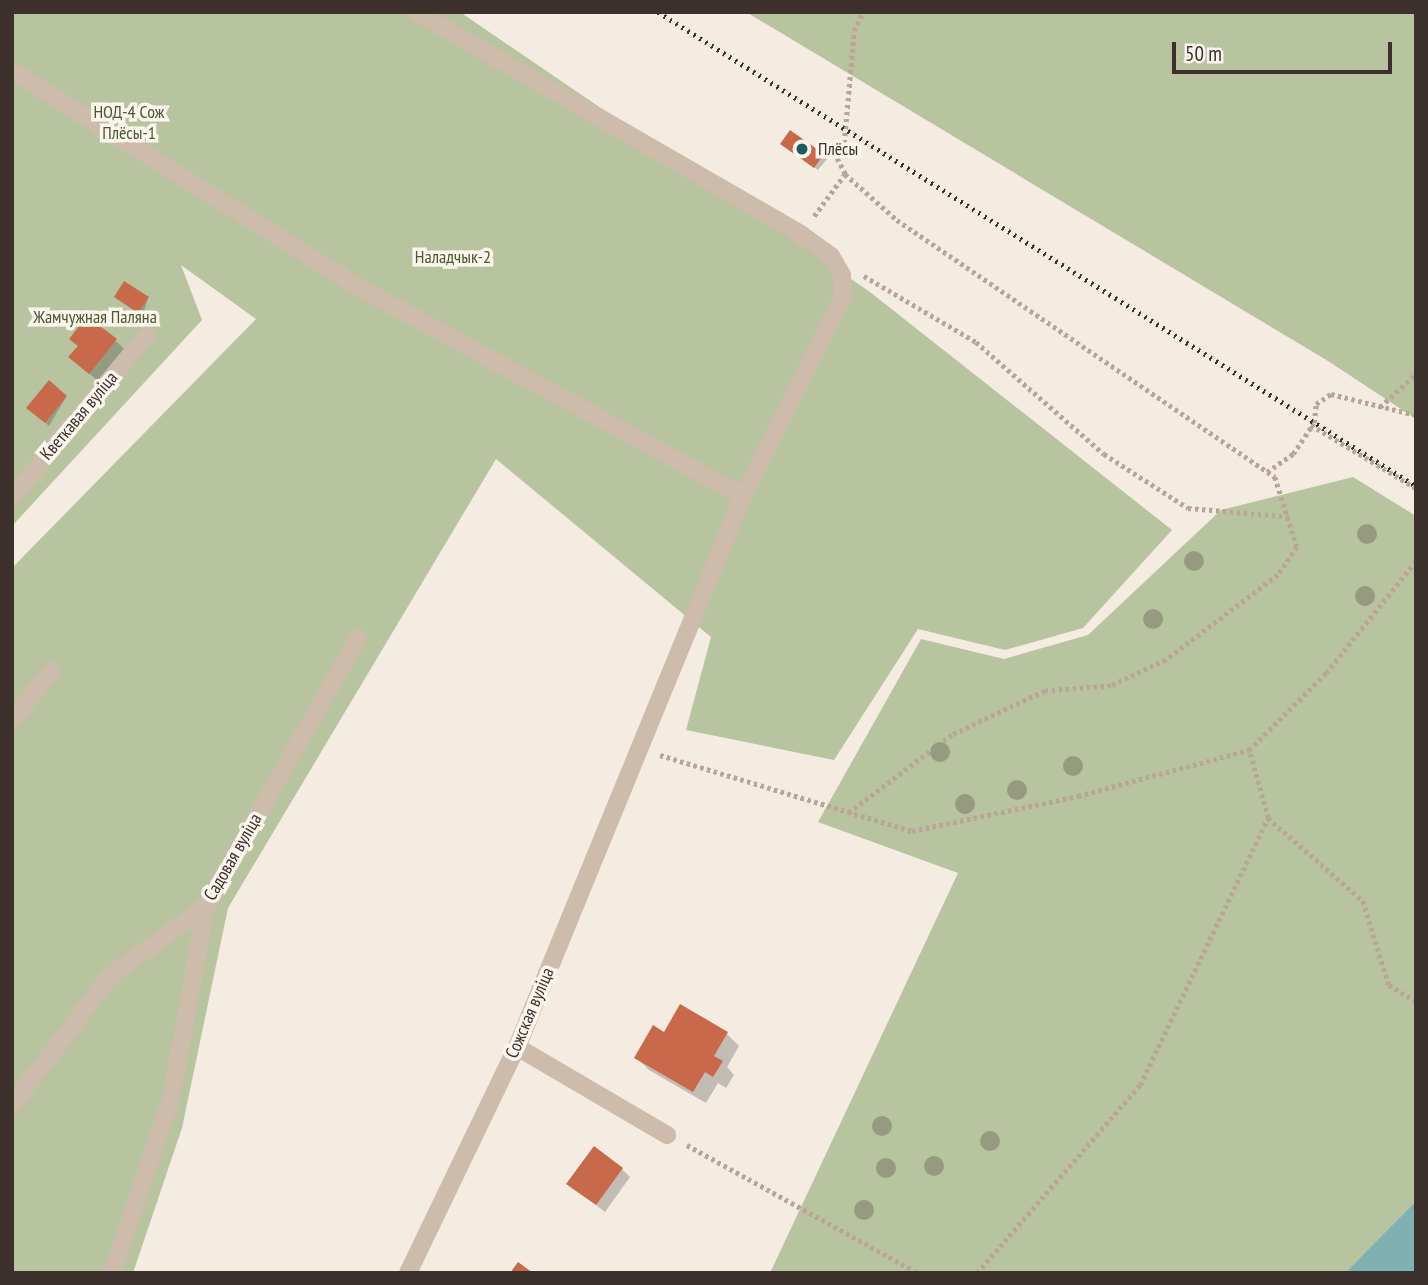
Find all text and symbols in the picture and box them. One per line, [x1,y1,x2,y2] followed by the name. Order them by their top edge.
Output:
[1176,28,1396,72] scale bar
[1185,40,1222,67] text: 50 m
[93,102,165,144] park label: НОД-4 Сож Плёсы-1
[818,138,858,160] place label: Плёсы
[792,139,812,159] marker: Плёсы
[415,246,491,268] park label: Наладчык-2
[33,306,157,328] park label: Жамчужная Паляна
[36,367,122,465] street label: Кветкавая вуліца
[200,810,266,904] street label: Садовая вуліца
[501,964,559,1062] street label: Сожская вуліца

